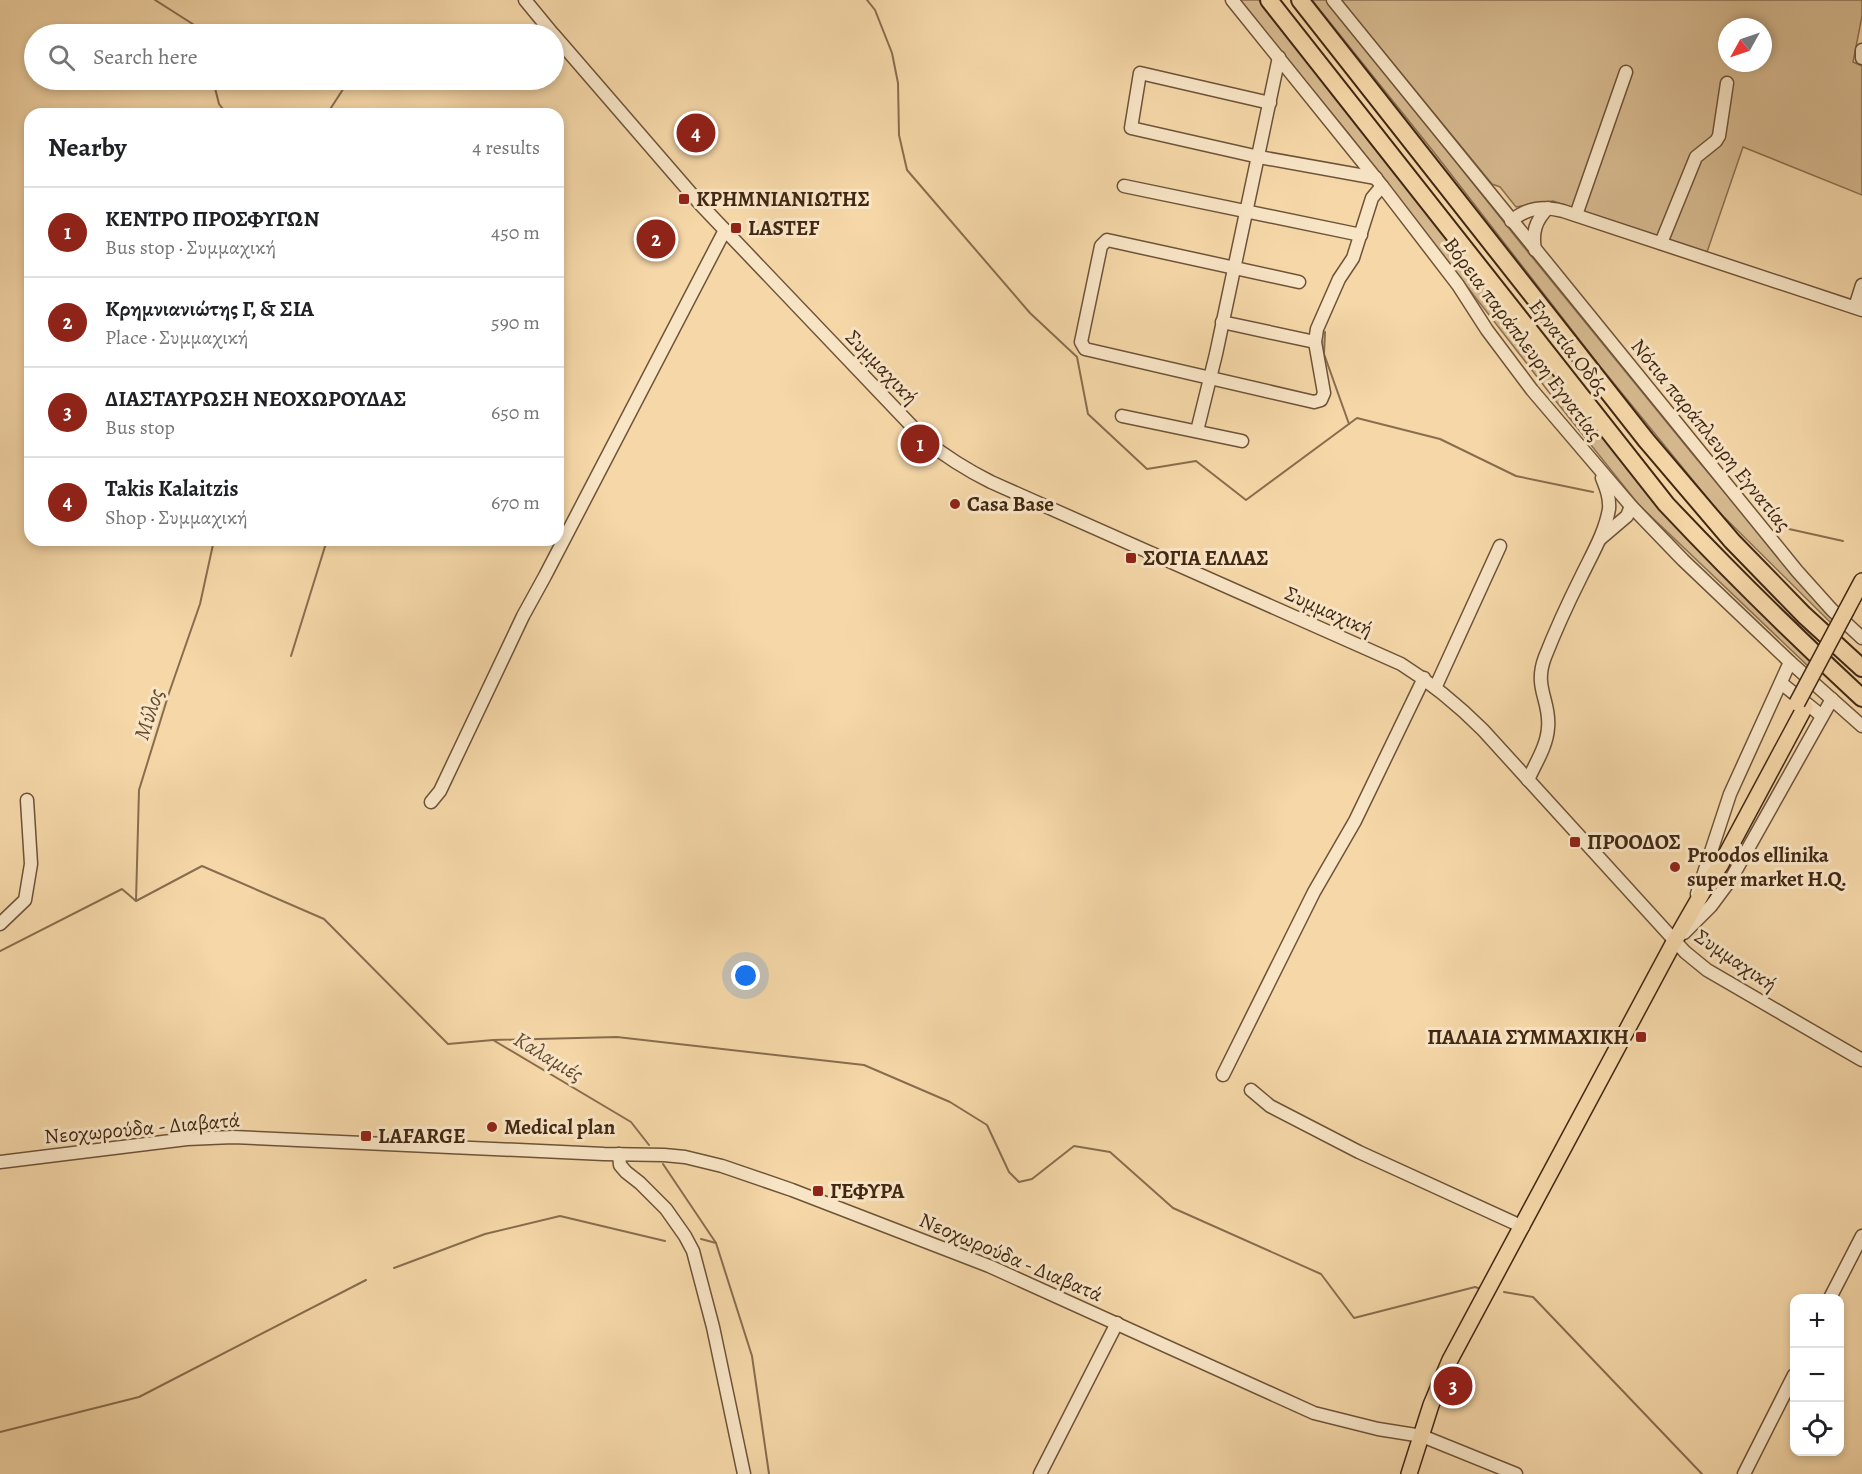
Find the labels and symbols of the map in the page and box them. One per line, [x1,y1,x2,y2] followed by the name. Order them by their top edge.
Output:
[1718,18,1772,72] north arrow
[676,110,716,156] pin: 4
[696,185,870,213] place label: ΚΡΗΜΝΙΑΝΙΩΤΗΣ
[677,192,691,206] marker: ΚΡΗΜΝΙΑΝΙΩΤΗΣ
[748,214,820,242] place label: LASTEF
[636,216,676,262] pin: 2
[729,221,743,235] marker: LASTEF
[1437,231,1609,447] street label: Βόρεια παράπλευρη Εγνατίας
[1523,293,1615,401] street label: Εγνατία Οδός
[839,324,925,410] street label: Συμμαχική
[1625,333,1797,537] street label: Νότια παράπλευρη Εγνατίας
[900,422,940,466] pin: 1
[967,490,1054,518] place label: Casa Base
[948,497,962,511] marker: Casa Base
[1143,544,1269,572] place label: ΣΟΓΙΑ ΕΛΛΑΣ
[1124,551,1138,565] marker: ΣΟΓΙΑ ΕΛΛΑΣ
[1281,579,1377,643] street label: Συμμαχική
[127,685,171,744] water label: Μύλος
[1587,828,1681,856] place label: ΠΡΟΟΔΟΣ
[1568,835,1582,849] marker: ΠΡΟΟΔΟΣ
[1687,841,1847,893] place label: Proodos ellinika super market H.Q.
[1668,860,1682,874] marker: Proodos ellinika super market H.Q.
[1689,922,1783,998] street label: Συμμαχική
[731,961,760,990] your location
[1427,1023,1629,1051] place label: ΠΑΛΑΙΑ ΣΥΜΜΑΧΙΚΗ
[508,1024,589,1089] water label: Καλαμιές
[1634,1030,1648,1044] marker: ΠΑΛΑΙΑ ΣΥΜΜΑΧΙΚΗ
[43,1105,241,1151] street label: Νεοχωρούδα - Διαβατά
[504,1113,616,1141] place label: Medical plan
[485,1120,499,1134] marker: Medical plan
[378,1122,466,1150] place label: LAFARGE
[359,1129,373,1143] marker: LAFARGE
[830,1177,905,1205] place label: ΓΕΦΥΡΑ
[811,1184,825,1198] marker: ΓΕΦΥΡΑ
[915,1206,1107,1308] street label: Νεοχωρούδα - Διαβατά
[1434,1364,1472,1408] pin: 3

